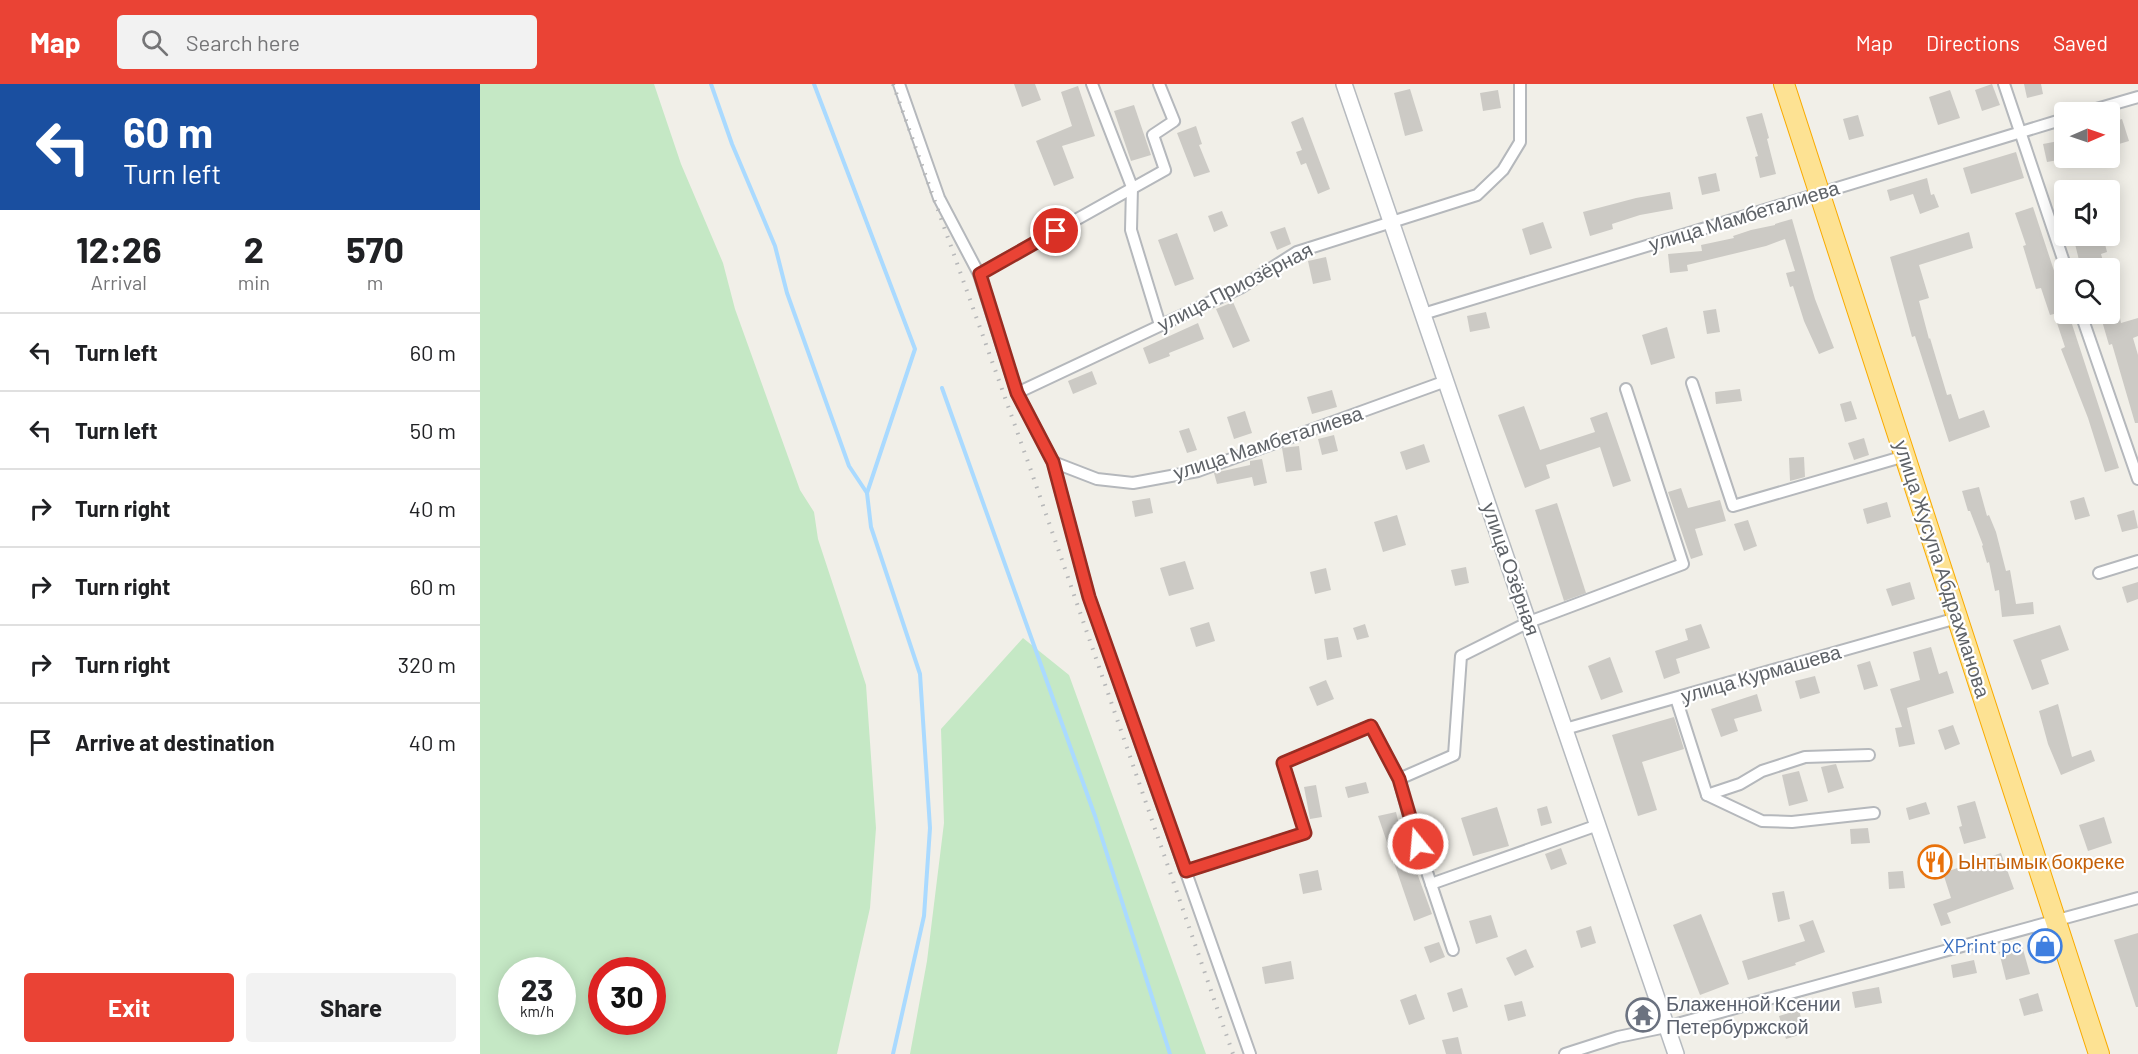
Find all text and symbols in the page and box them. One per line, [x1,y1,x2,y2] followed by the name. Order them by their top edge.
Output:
[117,15,537,69] search box
[30,25,81,59] text: Map
[138,26,171,59] icon: search
[186,29,300,55] text: Search here
[1856,30,1893,55] text: Map
[1926,30,2020,55] text: Directions
[2053,30,2108,55] text: Saved
[2054,102,2120,168] north arrow
[2054,102,2120,324] map controls
[123,106,213,156] text: 60 m
[24,108,102,186] icon: left
[123,157,221,189] text: Turn left
[1646,174,1843,255] street label: улица Мамбеталиева
[2054,180,2120,246] button: sound
[1030,205,1081,256] pin
[1039,214,1072,247] icon: arrive
[76,227,162,270] text: 12:26
[244,227,264,270] text: 2
[346,227,404,270] text: 570
[1153,237,1316,336] street label: улица Приозёрная
[2054,258,2120,324] button: search
[91,270,147,294] text: Arrival
[238,270,270,294] text: min
[367,270,383,294] text: m
[24,336,57,369] icon: left
[75,339,158,365] text: Turn left
[410,339,456,365] text: 60 m
[1170,400,1366,484] street label: улица Мамбеталиева
[24,414,57,447] icon: left
[75,417,158,443] text: Turn left
[410,417,456,443] text: 50 m
[1890,437,1996,701] street label: улица Жусупа Абдрахманова
[24,492,57,525] icon: right
[75,495,170,521] text: Turn right
[409,495,456,521] text: 40 m
[1478,499,1546,638] street label: улица Озёрная
[24,570,57,603] icon: right
[75,573,170,599] text: Turn right
[410,573,456,599] text: 60 m
[1678,639,1844,707] street label: улица Курмашева
[24,648,57,681] icon: right
[75,651,170,677] text: Turn right
[398,651,456,677] text: 320 m
[24,726,57,759] icon: arrive
[75,729,274,755] text: Arrive at destination
[409,729,456,755] text: 40 m
[1386,812,1450,876] position arrow
[1917,844,1953,880] restaurant icon: Ынтымык бокреке
[1958,849,2125,873] place label: Ынтымык бокреке
[2027,928,2063,964] shop icon: XPrint pc
[1943,933,2022,957] place label: XPrint pc
[588,957,666,1035] speed limit sign: 30
[521,971,553,1007] text: 23
[24,973,234,1042] button: Exit
[246,973,456,1042] button: Share
[1666,991,1841,1038] place label: Блаженной Ксении Петербуржской
[1625,997,1661,1033] temple icon: Блаженной Ксении Петербуржской
[520,1002,554,1020] text: km/h

